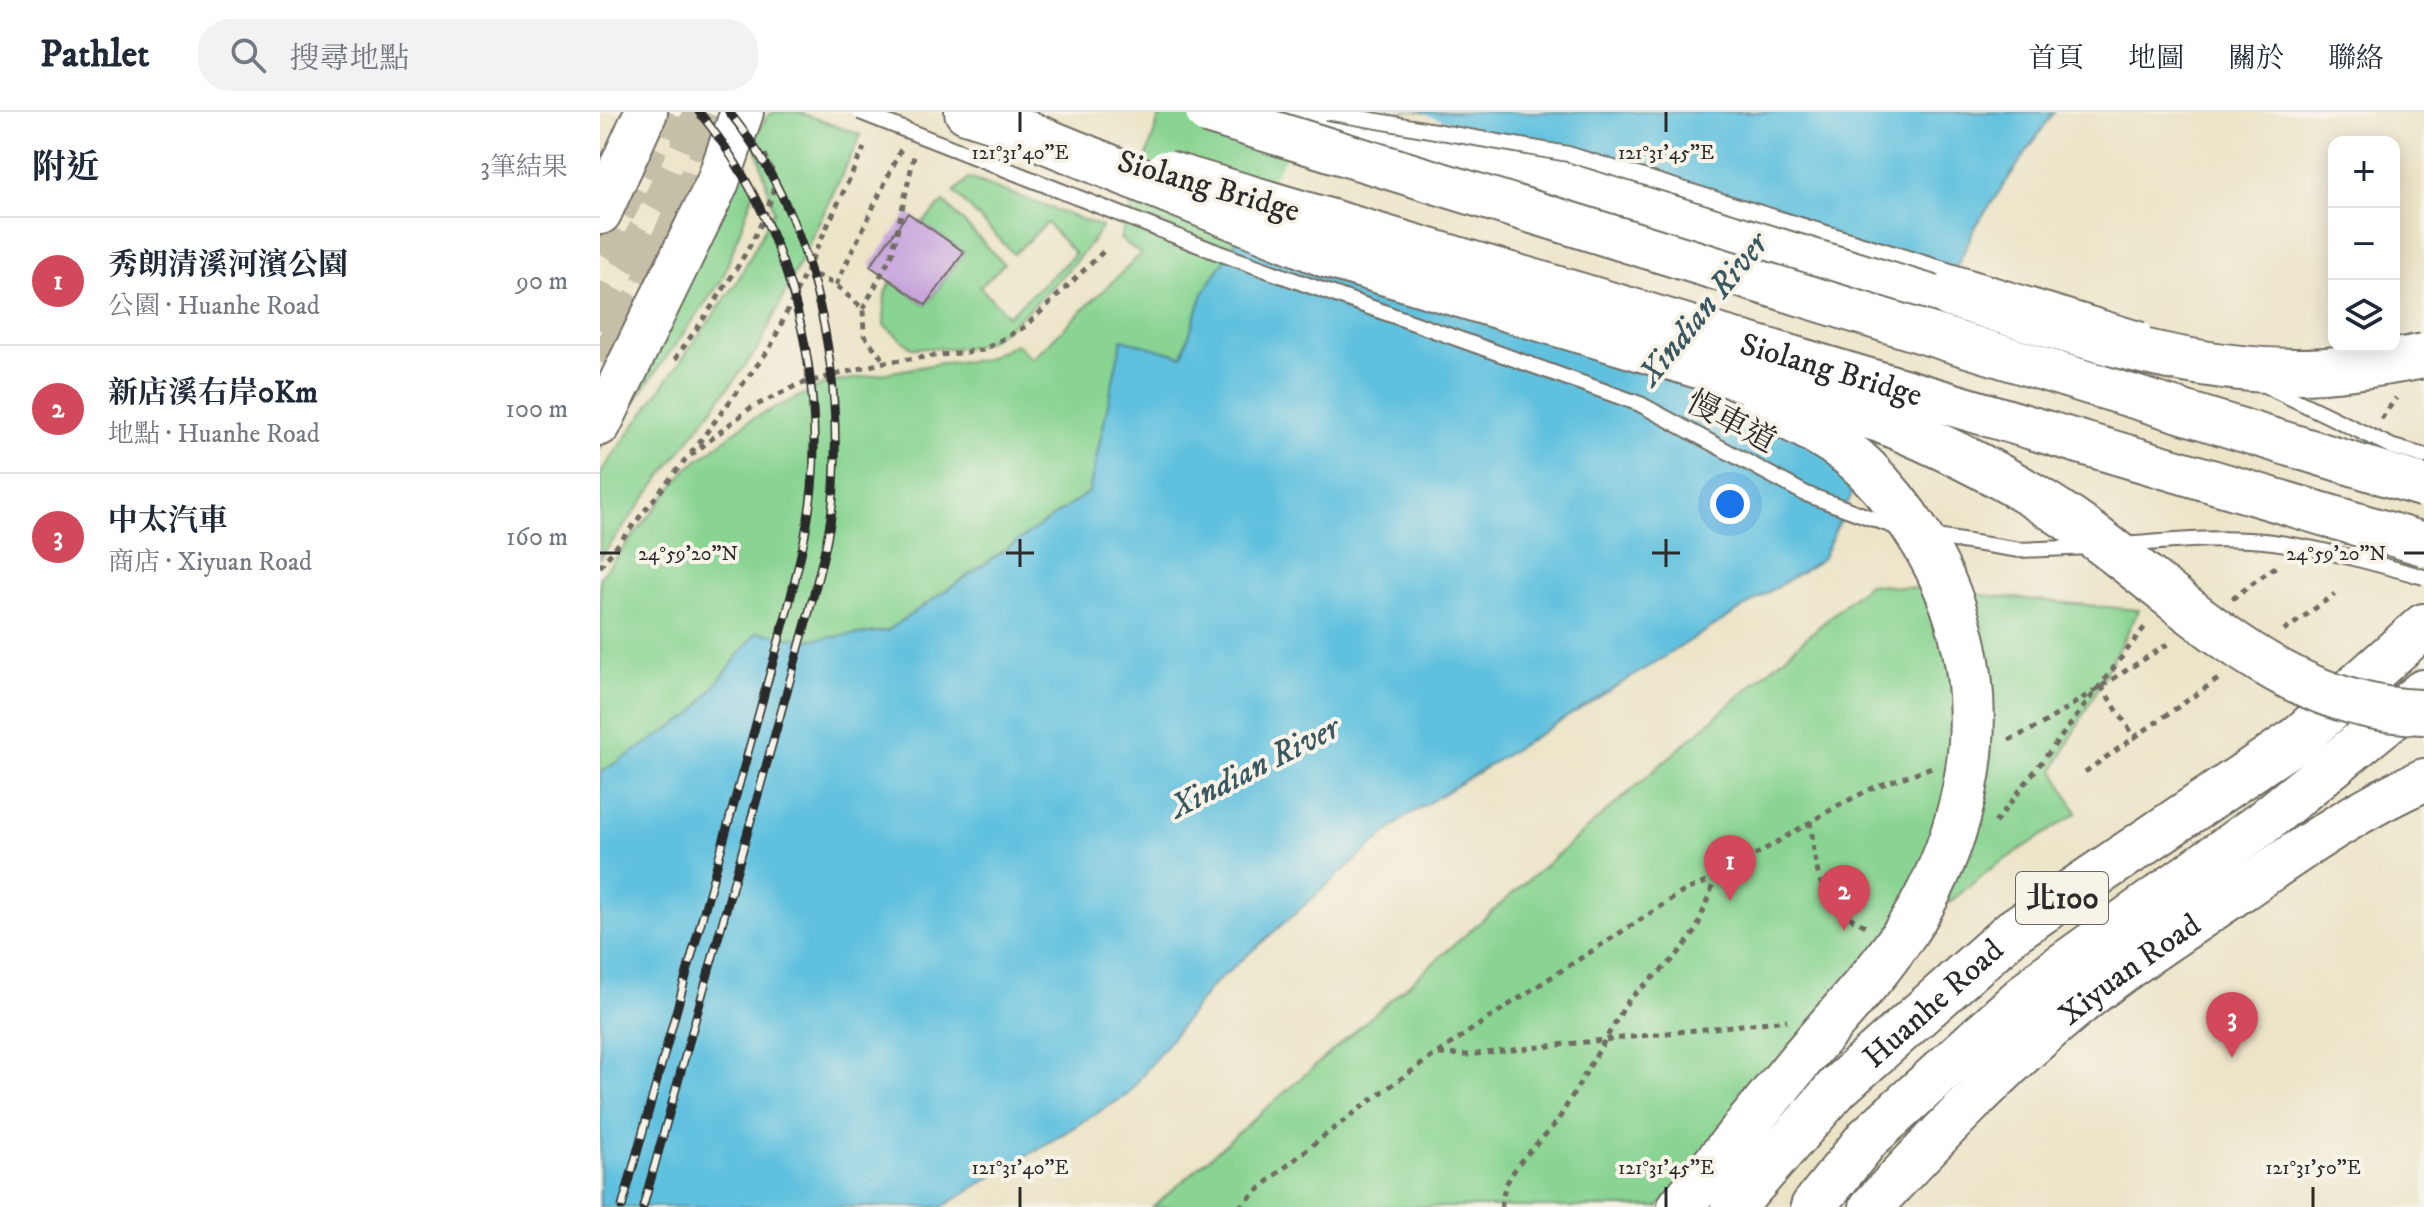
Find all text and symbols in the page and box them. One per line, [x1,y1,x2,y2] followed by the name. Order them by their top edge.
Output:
[198,19,758,91] search box
[40,31,150,79] text: Pathlet
[226,33,270,77] icon: search
[290,41,410,78] text: 搜尋地點
[2028,41,2084,76] text: 首頁
[2128,41,2184,76] text: 地圖
[2228,41,2284,76] text: 關於
[2328,41,2384,76] text: 聯絡
[2328,136,2400,352] map controls
[2328,136,2400,208] button: +
[971,141,1069,166] text: 121°31'40"E
[1618,141,1714,166] text: 121°31'45"E
[1113,142,1304,232] street label: Siolang Bridge
[32,147,100,189] text: 附近
[480,151,568,184] text: 3筆結果
[2328,208,2400,280] button: −
[1627,222,1780,396] water label: Xindian River
[108,247,348,284] text: 秀朗清溪河濱公園
[53,265,63,298] text: 1
[516,265,568,298] text: 90 m
[2328,280,2400,352] button: layers
[108,290,320,323] text: 公園 · Huanhe Road
[1735,325,1927,417] street label: Siolang Bridge
[108,375,318,412] text: 新店溪右岸0Km
[1679,383,1783,463] street label: 慢車道
[52,393,64,426] text: 2
[505,393,568,426] text: 100 m
[108,418,320,451] text: 地點 · Huanhe Road
[1710,484,1750,524] your location
[108,503,228,540] text: 中太汽車
[53,521,63,554] text: 3
[506,521,568,554] text: 160 m
[638,542,738,567] text: 24°59'20"N
[2286,542,2386,567] text: 24°59'20"N
[108,546,312,579] text: 商店 · Xiyuan Road
[1161,706,1349,830] water label: Xindian River
[1704,835,1756,901] pin: 1
[1818,865,1870,931] pin: 2
[2016,872,2108,924] road number: 北100
[2051,905,2209,1035] street label: Xiyuan Road
[1855,931,2013,1078] street label: Huanhe Road
[2206,992,2258,1058] pin: 3
[971,1156,1069,1181] text: 121°31'40"E
[1618,1156,1714,1181] text: 121°31'45"E
[2265,1156,2361,1181] text: 121°31'50"E

